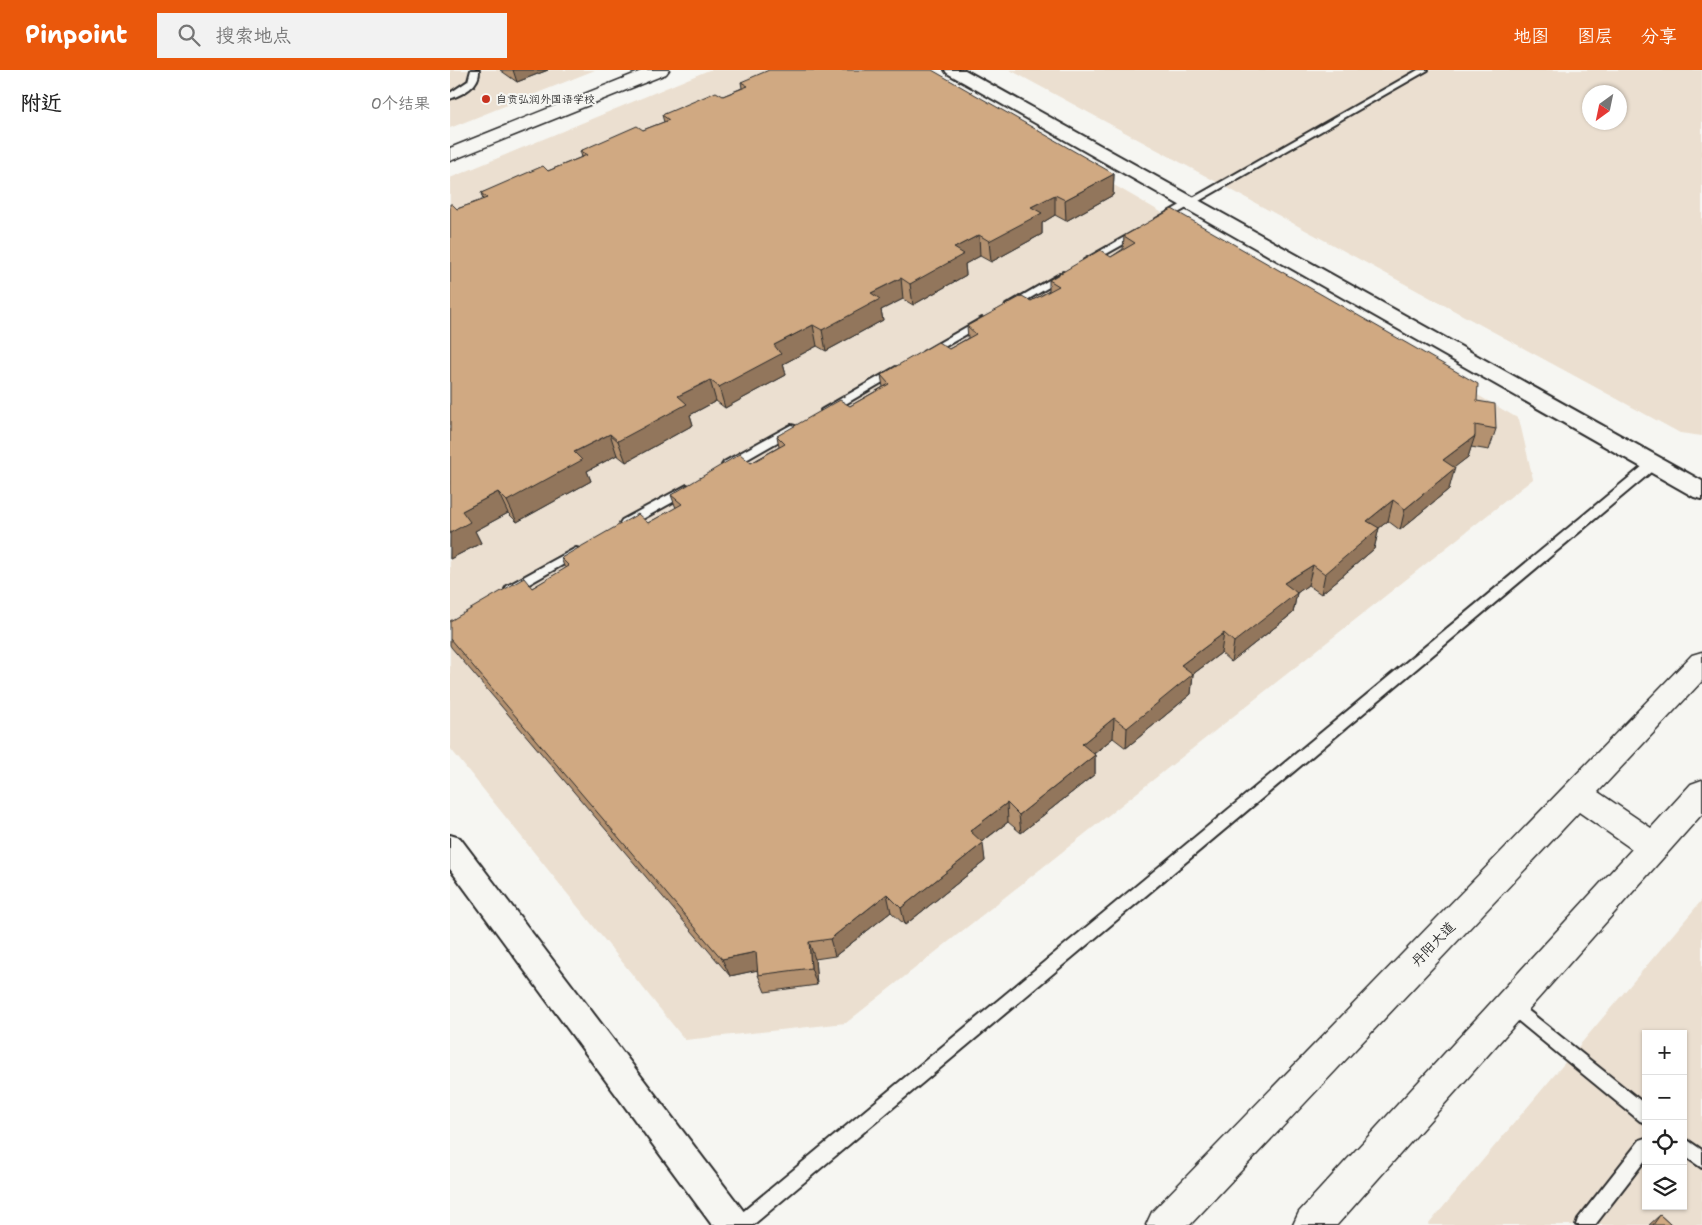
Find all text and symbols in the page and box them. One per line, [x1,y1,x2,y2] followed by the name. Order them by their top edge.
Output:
[157,13,507,58] search box
[25,19,127,51] text: Pinpoint
[175,21,203,49] icon: search
[215,23,291,48] text: 搜索地点
[1513,24,1549,48] text: 地图
[1577,24,1613,48] text: 图层
[1641,24,1677,48] text: 分享
[1582,85,1627,130] north arrow
[20,89,62,117] text: 附近
[496,92,595,107] place label: 自贡弘润外国语学校
[371,93,430,114] text: 0个结果
[480,93,492,105] marker: 自贡弘润外国语学校
[1407,918,1459,970] street label: 丹阳大道
[1642,1030,1687,1210] map controls
[1642,1030,1687,1075] button: +
[1642,1075,1687,1120] button: −
[1642,1120,1687,1165] button: locate
[1642,1165,1687,1210] button: layers

